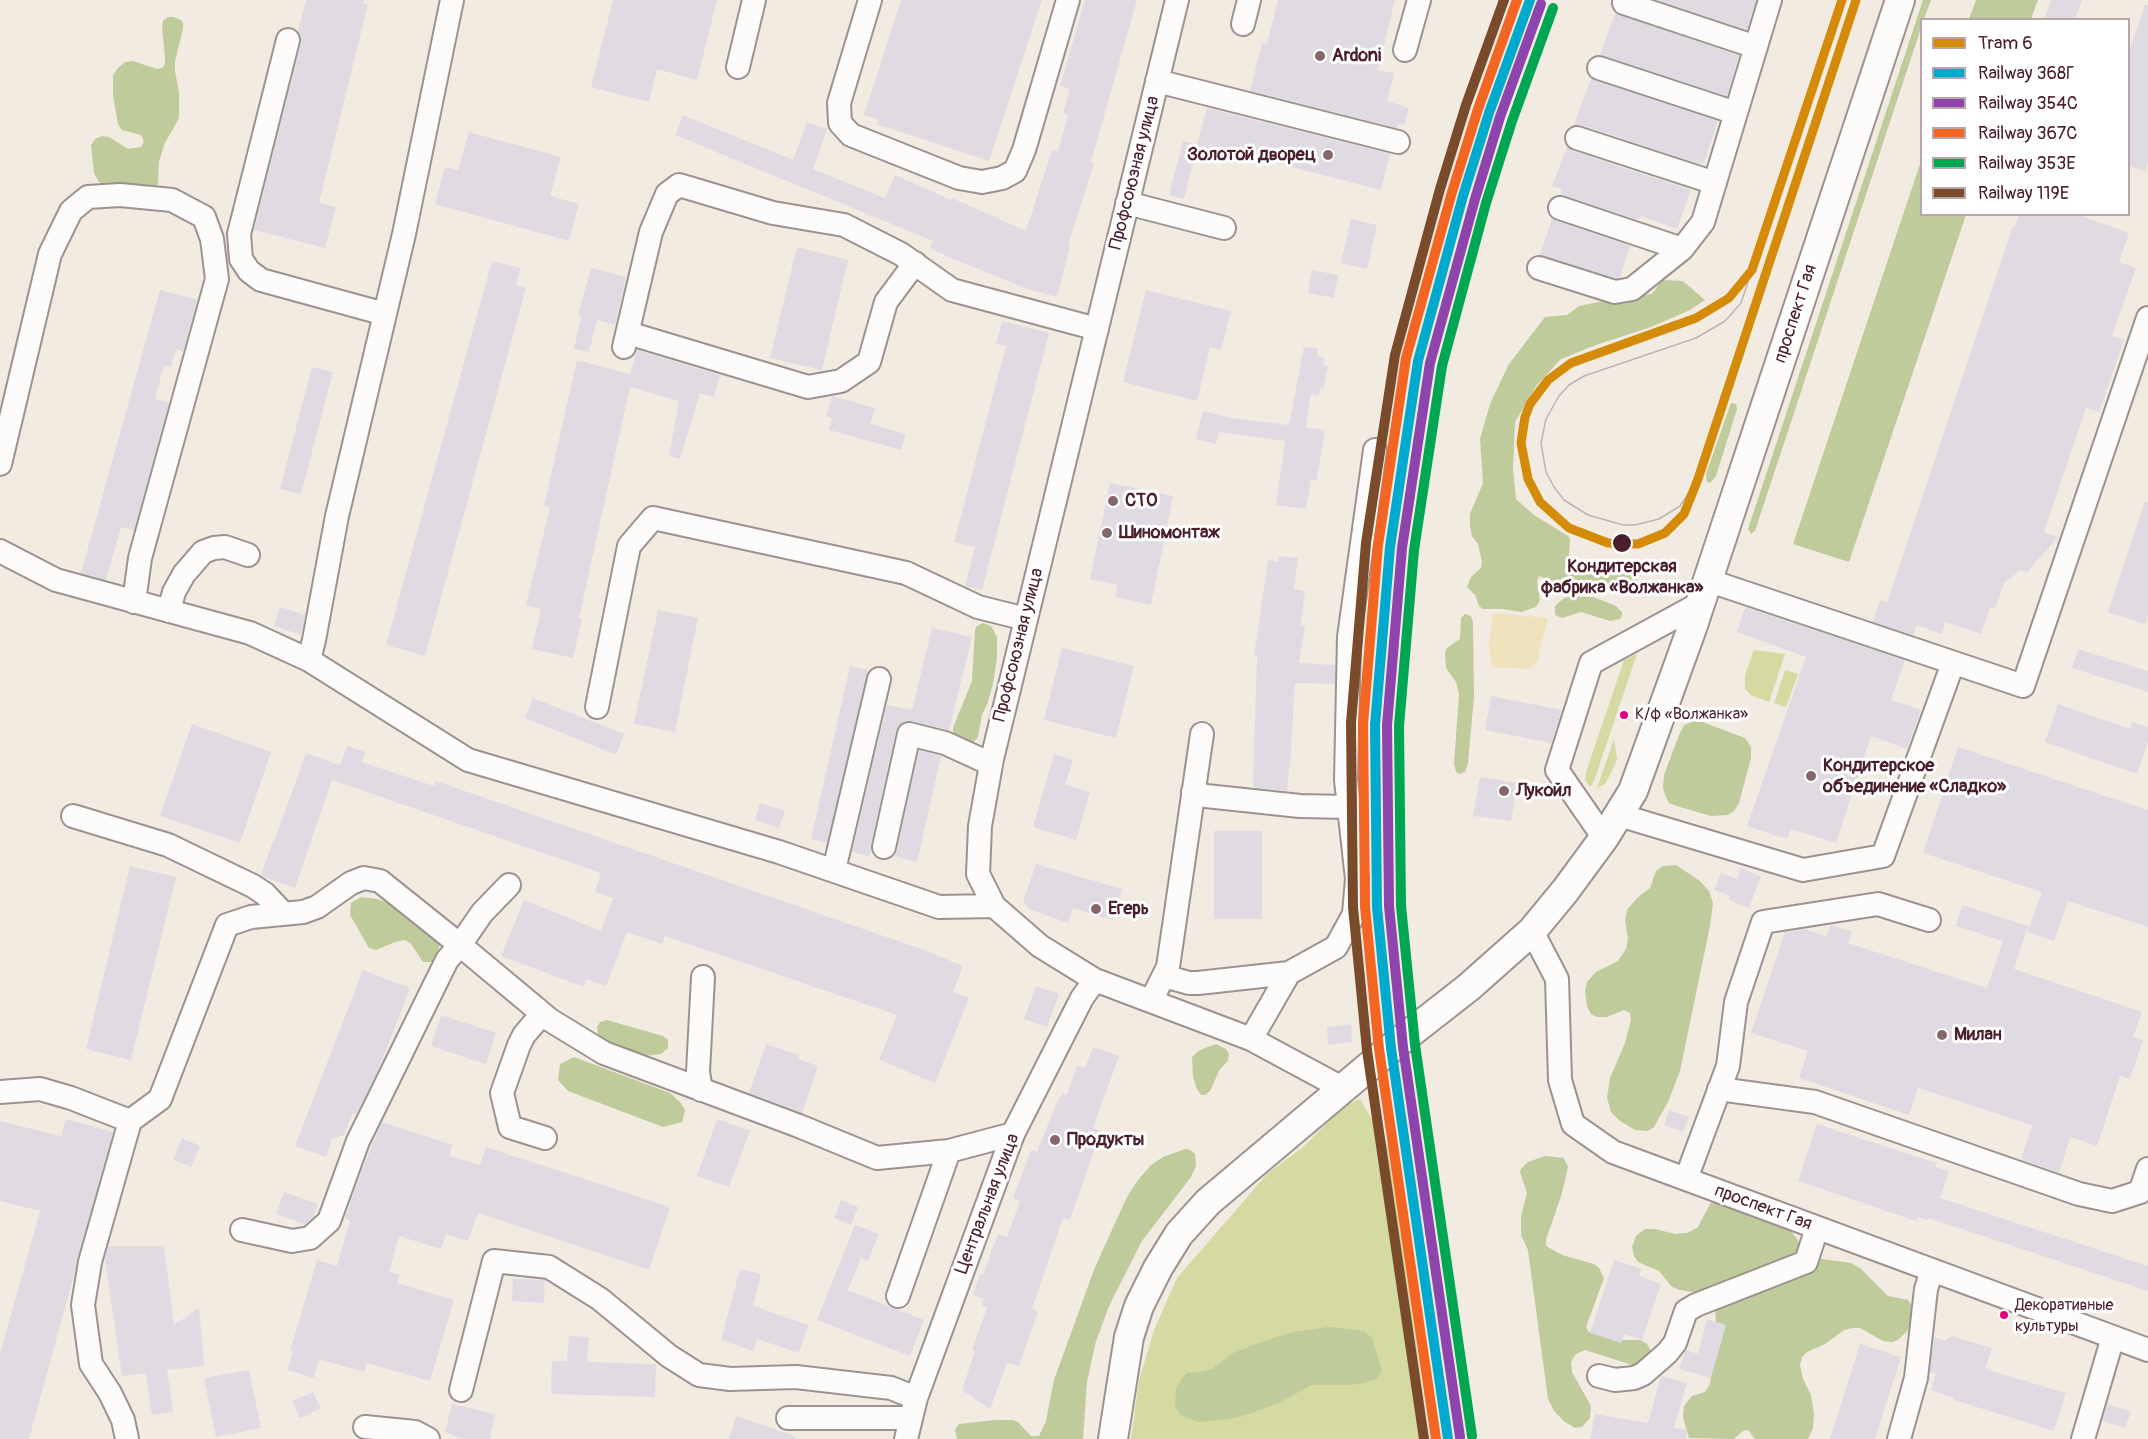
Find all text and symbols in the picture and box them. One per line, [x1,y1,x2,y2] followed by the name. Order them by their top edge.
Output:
[1920,18,2130,216] legend
[1978,32,2033,55] text: Tram 6
[1332,45,1381,67] place label: Ardoni
[1313,49,1327,63] marker: Ardoni
[1978,62,2075,85] text: Railway 368Г
[1978,92,2078,115] text: Railway 354С
[1105,94,1165,252] street label: Профсоюзная улица
[1978,122,2077,145] text: Railway 367С
[1187,144,1316,166] place label: Золотой дворец
[1321,148,1335,162] marker: Золотой дворец
[1978,152,2076,175] text: Railway 353Е
[1978,182,2069,205] text: Railway 119Е
[1770,262,1822,366] street label: проспект Гая
[1125,490,1158,512] place label: СТО
[1106,494,1120,508] marker: СТО
[1119,522,1220,544] place label: Шиномонтаж
[1100,526,1114,540] marker: Шиномонтаж
[1611,532,1633,554] marker: Кондитерская фабрика «Волжанка»
[1541,556,1703,598] place label: Кондитерская фабрика «Волжанка»
[989,566,1049,724] street label: Профсоюзная улица
[1635,705,1748,725] place label: К/ф «Волжанка»
[1618,709,1630,721] marker: К/ф «Волжанка»
[1823,755,2006,798] place label: Кондитерское объединение «Сладко»
[1804,769,1818,783] marker: Кондитерское объединение «Сладко»
[1516,780,1572,802] place label: Лукойл
[1497,784,1511,798] marker: Лукойл
[1108,898,1149,920] place label: Егерь
[1089,902,1103,916] marker: Егерь
[1954,1024,2002,1046] place label: Милан
[1935,1028,1949,1042] marker: Милан
[1067,1129,1144,1151] place label: Продукты
[951,1131,1025,1277] street label: Центральная улица
[1048,1133,1062,1147] marker: Продукты
[1711,1180,1815,1236] street label: проспект Гая
[2015,1296,2113,1334] place label: Декоративные культуры
[1998,1309,2010,1321] marker: Декоративные культуры

